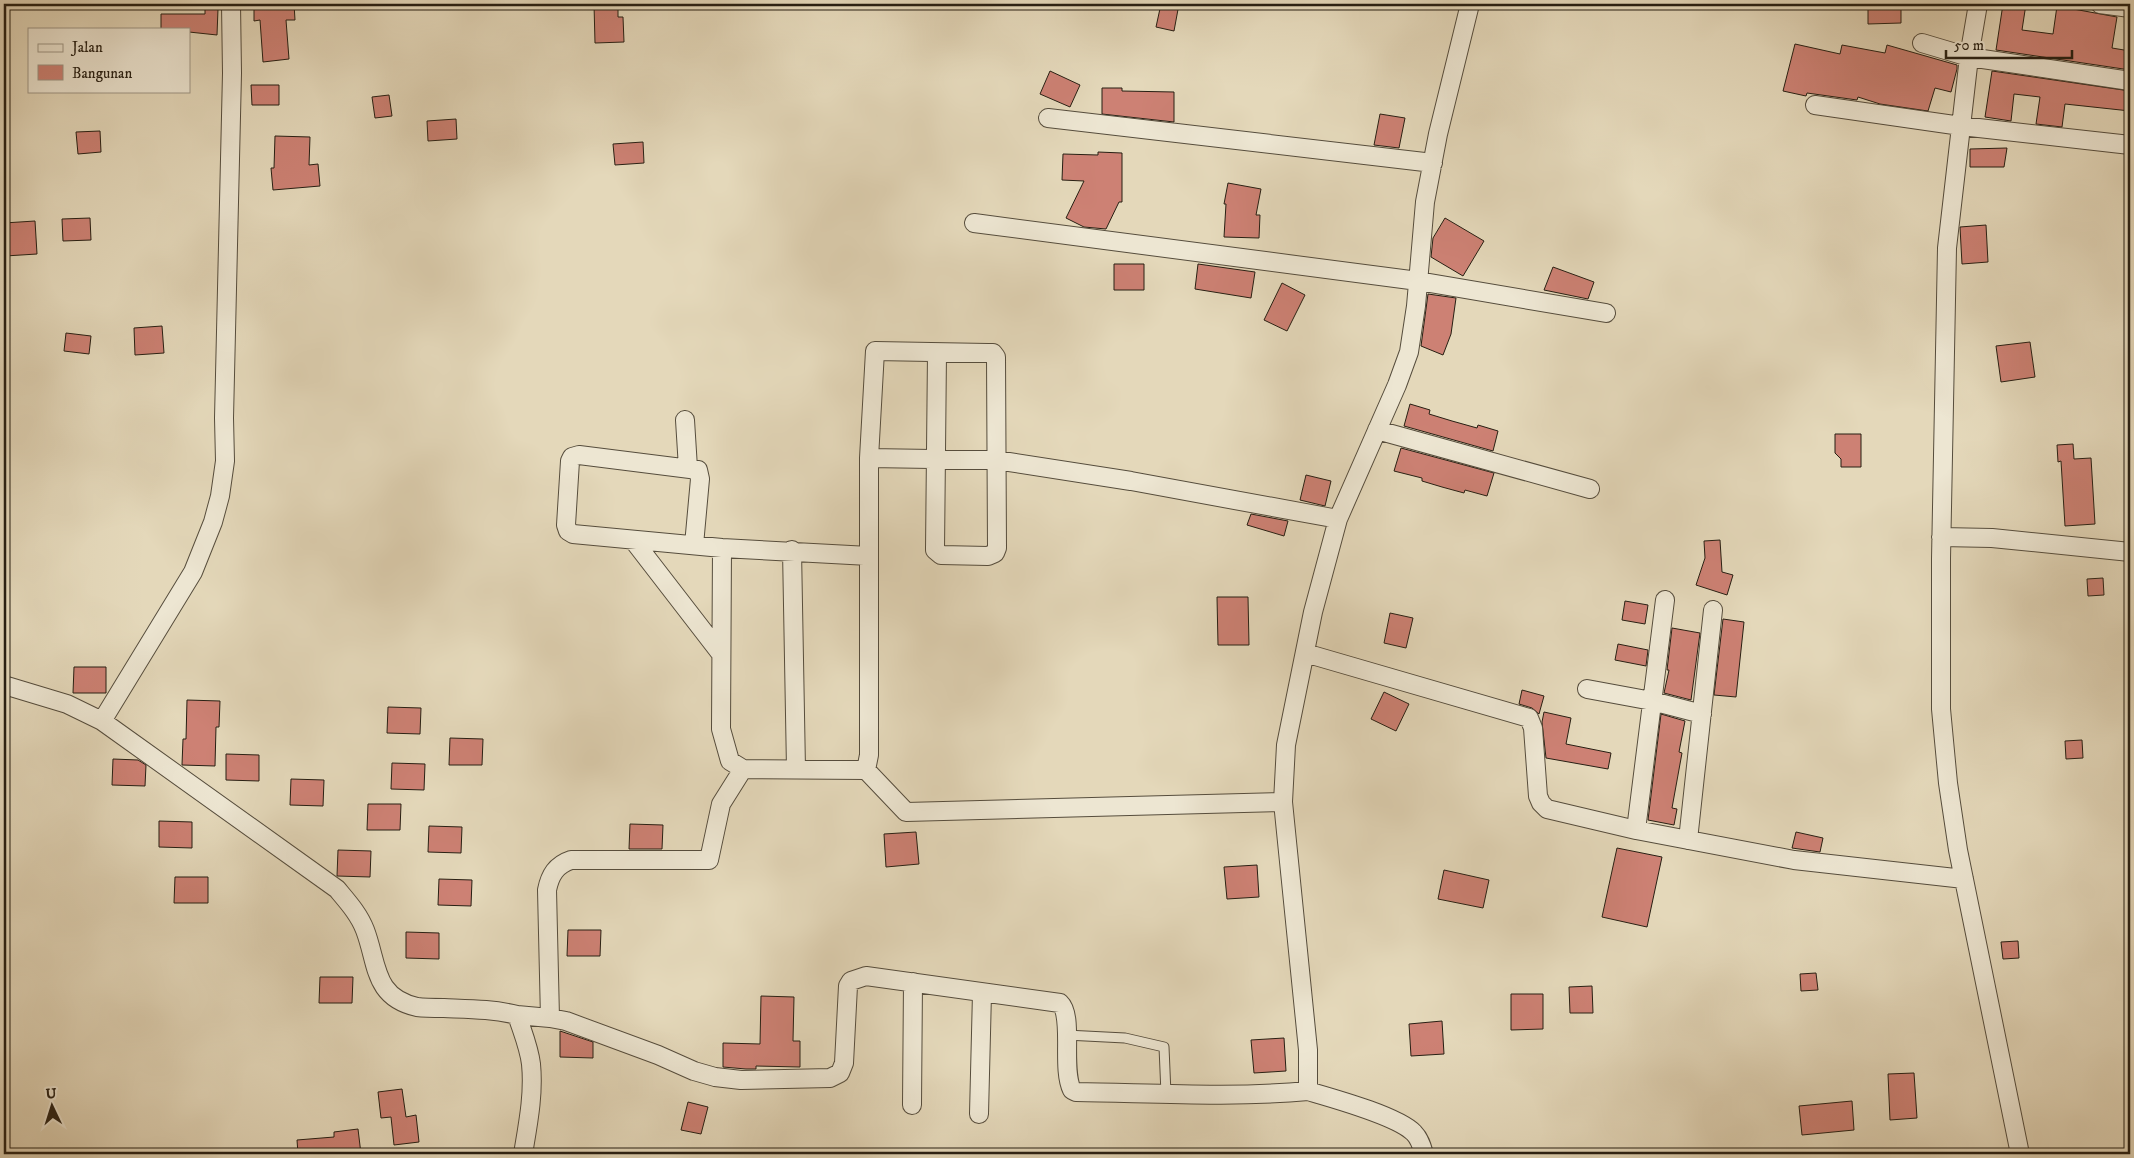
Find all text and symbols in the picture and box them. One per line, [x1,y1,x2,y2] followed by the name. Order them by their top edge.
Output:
[28,28,190,92] legend
[1946,28,2073,60] scale bar
[1954,36,1984,55] text: 50 m
[70,38,103,57] text: Jalan
[72,64,132,83] text: Bangunan
[28,1080,78,1130] north arrow
[45,1085,57,1103] text: U

